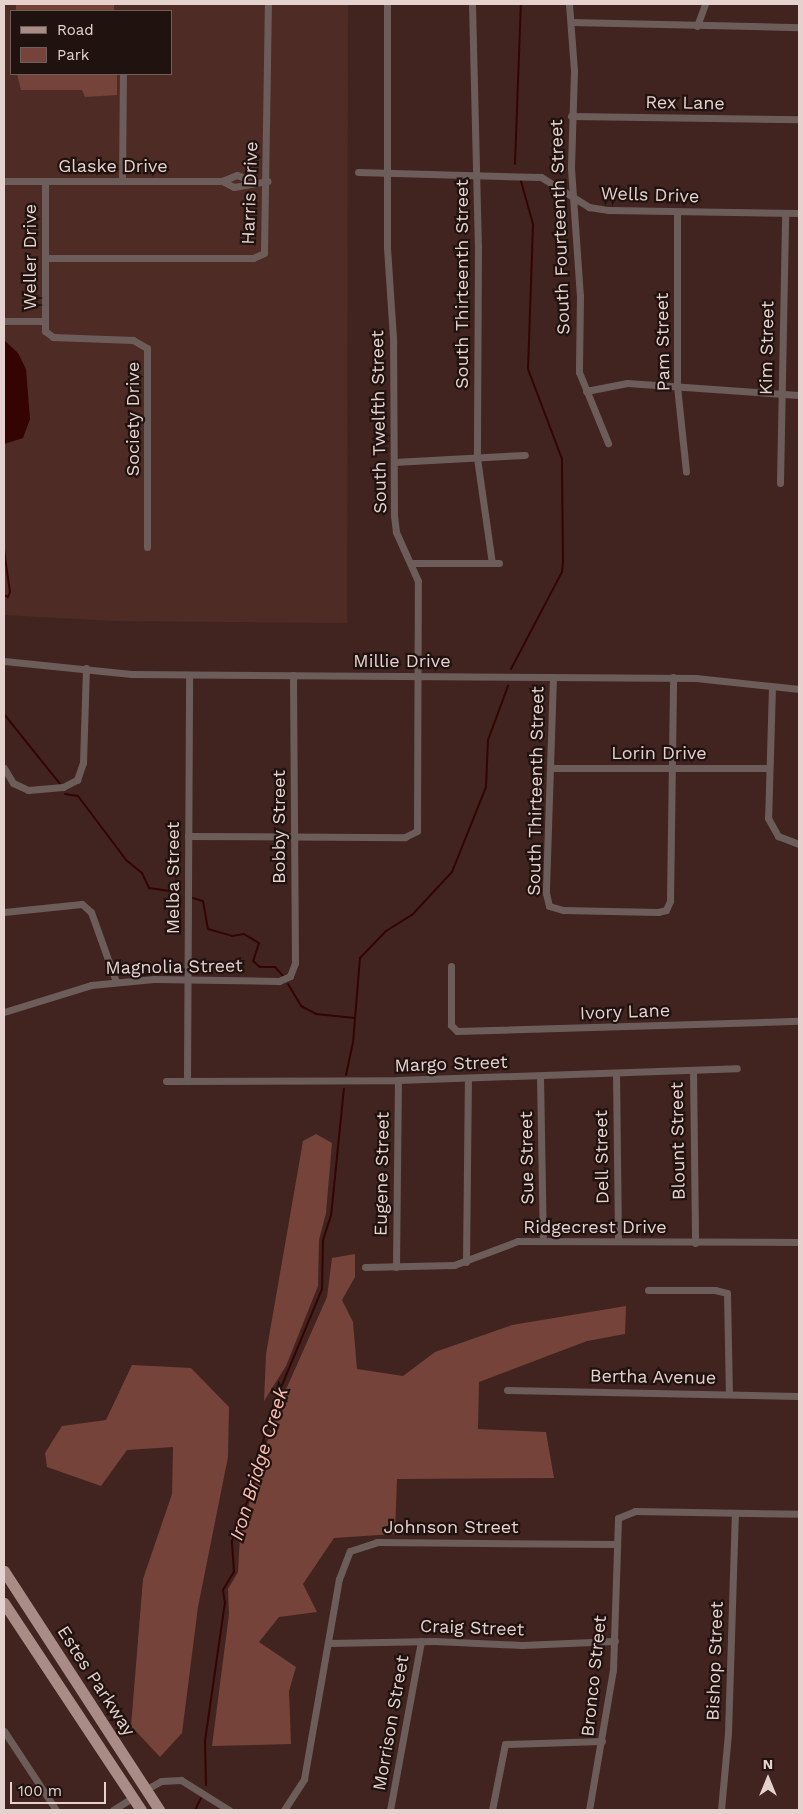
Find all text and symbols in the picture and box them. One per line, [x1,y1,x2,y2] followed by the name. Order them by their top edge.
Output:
[10,10,172,75] legend
[57,21,94,39] text: Road
[57,46,89,64] text: Park
[645,92,725,114] street label: Rex Lane
[545,119,575,335] street label: South Fourteenth Street
[237,141,263,245] street label: Harris Drive
[58,155,168,177] street label: Glaske Drive
[451,179,473,389] street label: South Thirteenth Street
[600,182,700,208] street label: Wells Drive
[19,204,41,310] street label: Weller Drive
[651,292,675,392] street label: Pam Street
[755,301,779,395] street label: Kim Street
[367,330,391,514] street label: South Twelfth Street
[122,361,144,477] street label: Society Drive
[353,650,451,672] street label: Millie Drive
[523,686,549,896] street label: South Thirteenth Street
[611,742,707,764] street label: Lorin Drive
[268,770,290,884] street label: Bobby Street
[162,822,184,934] street label: Melba Street
[105,955,243,979] street label: Magnolia Street
[579,1000,671,1024] street label: Ivory Lane
[394,1051,508,1077] street label: Margo Street
[666,1082,690,1200] street label: Blount Street
[590,1109,614,1205] street label: Dell Street
[515,1111,539,1205] street label: Sue Street
[370,1112,394,1236] street label: Eugene Street
[523,1216,667,1238] street label: Ridgecrest Drive
[589,1365,717,1389] street label: Bertha Avenue
[225,1385,293,1543] water label: Iron Bridge Creek
[384,1516,518,1538] street label: Johnson Street
[702,1601,728,1721] street label: Bishop Street
[577,1614,611,1738] street label: Bronco Street
[419,1615,525,1641] street label: Craig Street
[52,1622,140,1740] street label: Estes Parkway
[368,1654,414,1792] street label: Morrison Street
[743,1754,793,1804] north arrow
[763,1756,773,1772] text: N
[12,1772,109,1804] scale bar
[18,1782,62,1800] text: 100 m

